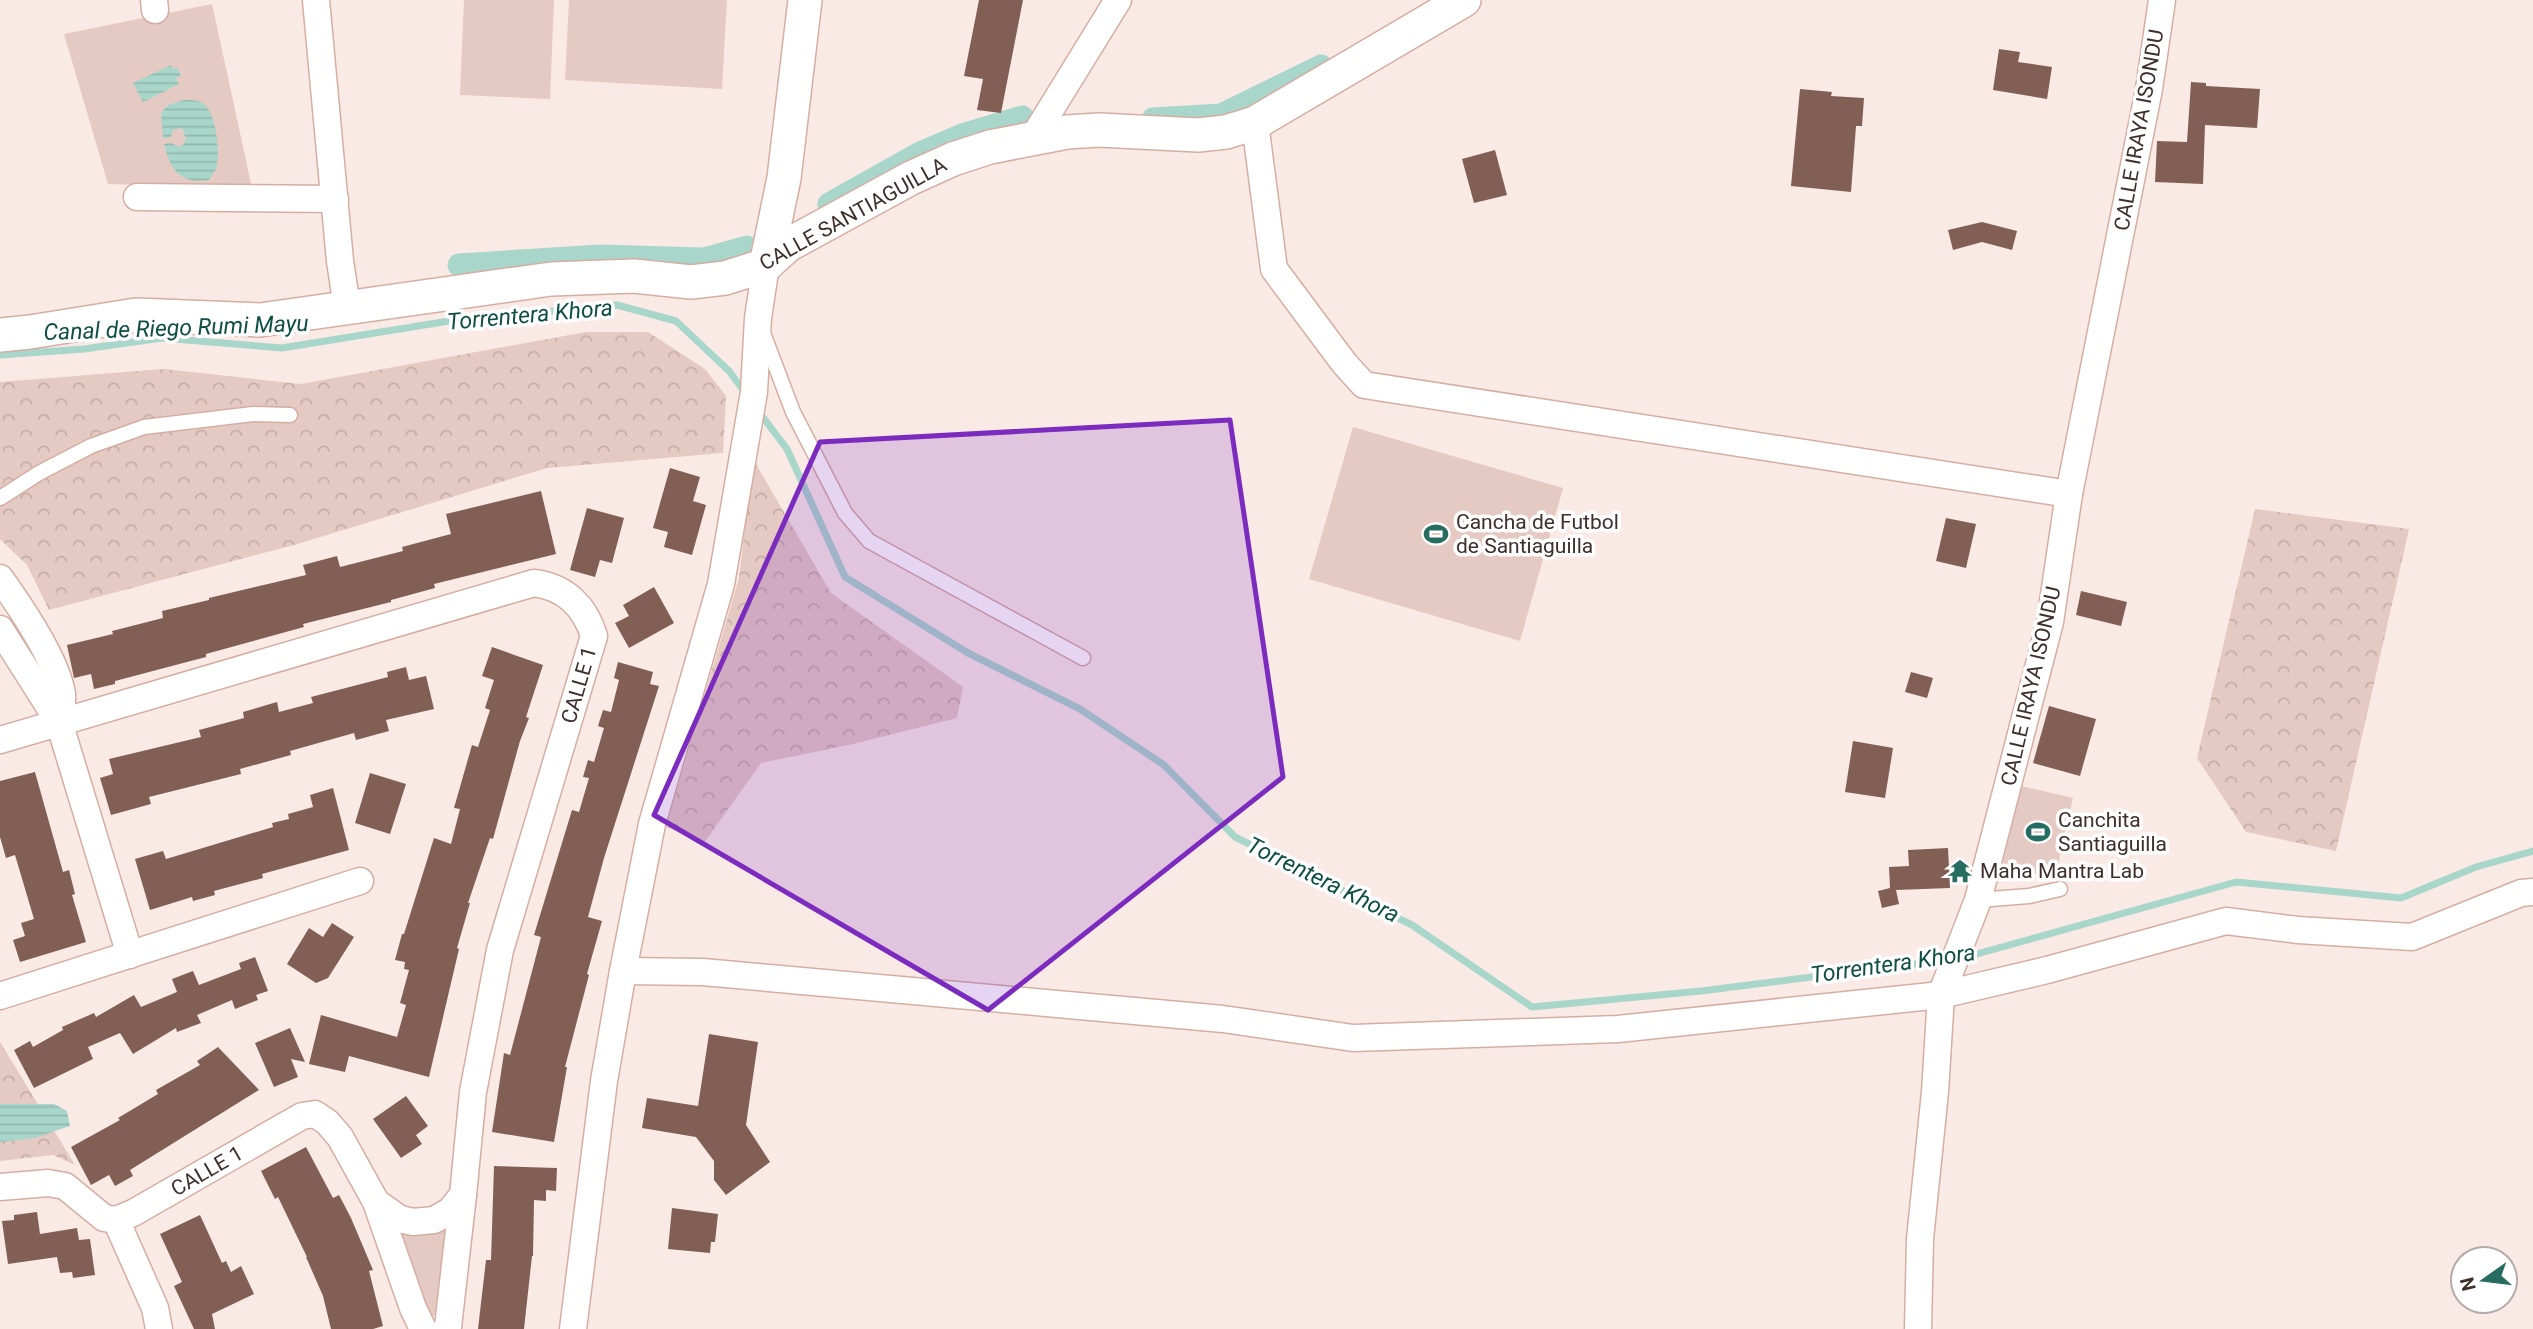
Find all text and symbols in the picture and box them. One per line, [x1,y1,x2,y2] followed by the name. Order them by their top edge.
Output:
[2109,27,2169,233] street label: CALLE IRAYA ISONDU
[755,152,951,275] street label: CALLE SANTIAGUILLA
[446,294,614,336] water label: Torrentera Khora
[43,310,309,346] water label: Canal de Riego Rumi Mayu
[1456,510,1619,558] place label: Cancha de Futbol de Santiaguilla
[1422,520,1450,548] sports icon: Cancha de Futbol de Santiaguilla
[1996,584,2066,788] street label: CALLE IRAYA ISONDU
[557,644,601,726] street label: CALLE 1
[2058,808,2167,856] place label: Canchita Santiaguilla
[2024,818,2052,846] sports icon: Canchita Santiaguilla
[1242,831,1404,929] water label: Torrentera Khora
[1946,857,1974,885] temple icon: Maha Mantra Lab
[1980,859,2144,883] place label: Maha Mantra Lab
[1809,939,1977,989] water label: Torrentera Khora
[167,1141,247,1201] street label: CALLE 1
[2449,1245,2519,1315] north arrow
[2455,1275,2481,1293] text: N

